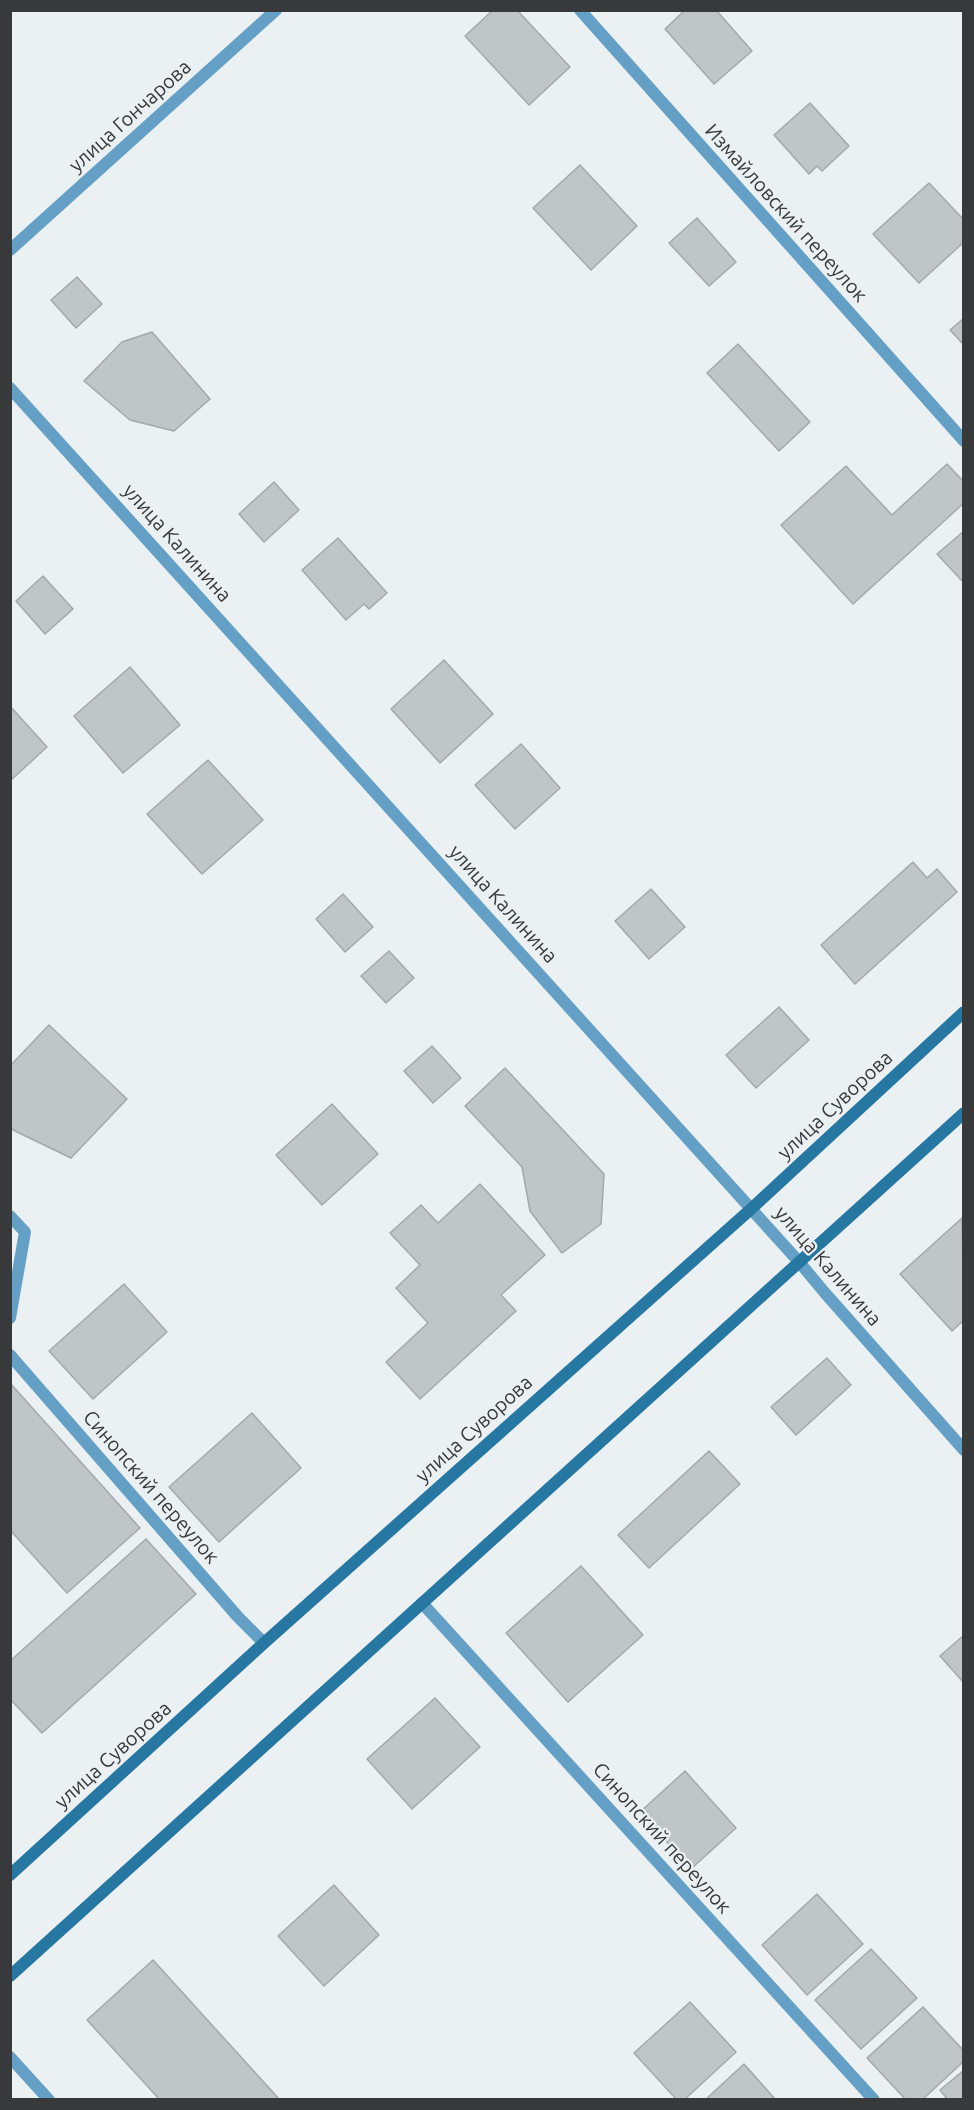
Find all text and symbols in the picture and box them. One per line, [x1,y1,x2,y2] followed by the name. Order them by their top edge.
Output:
[64,55,196,177] street label: улица Гончарова
[700,119,872,307] street label: Измайловский переулок
[118,479,236,607] street label: улица Калинина
[444,840,562,968] street label: улица Калинина
[772,1046,898,1164] street label: улица Суворова
[769,1201,887,1331] street label: улица Калинина
[411,1370,537,1488] street label: улица Суворова
[78,1406,224,1568] street label: Синопский переулок
[50,1696,176,1814] street label: улица Суворова
[588,1757,736,1919] street label: Синопский переулок

